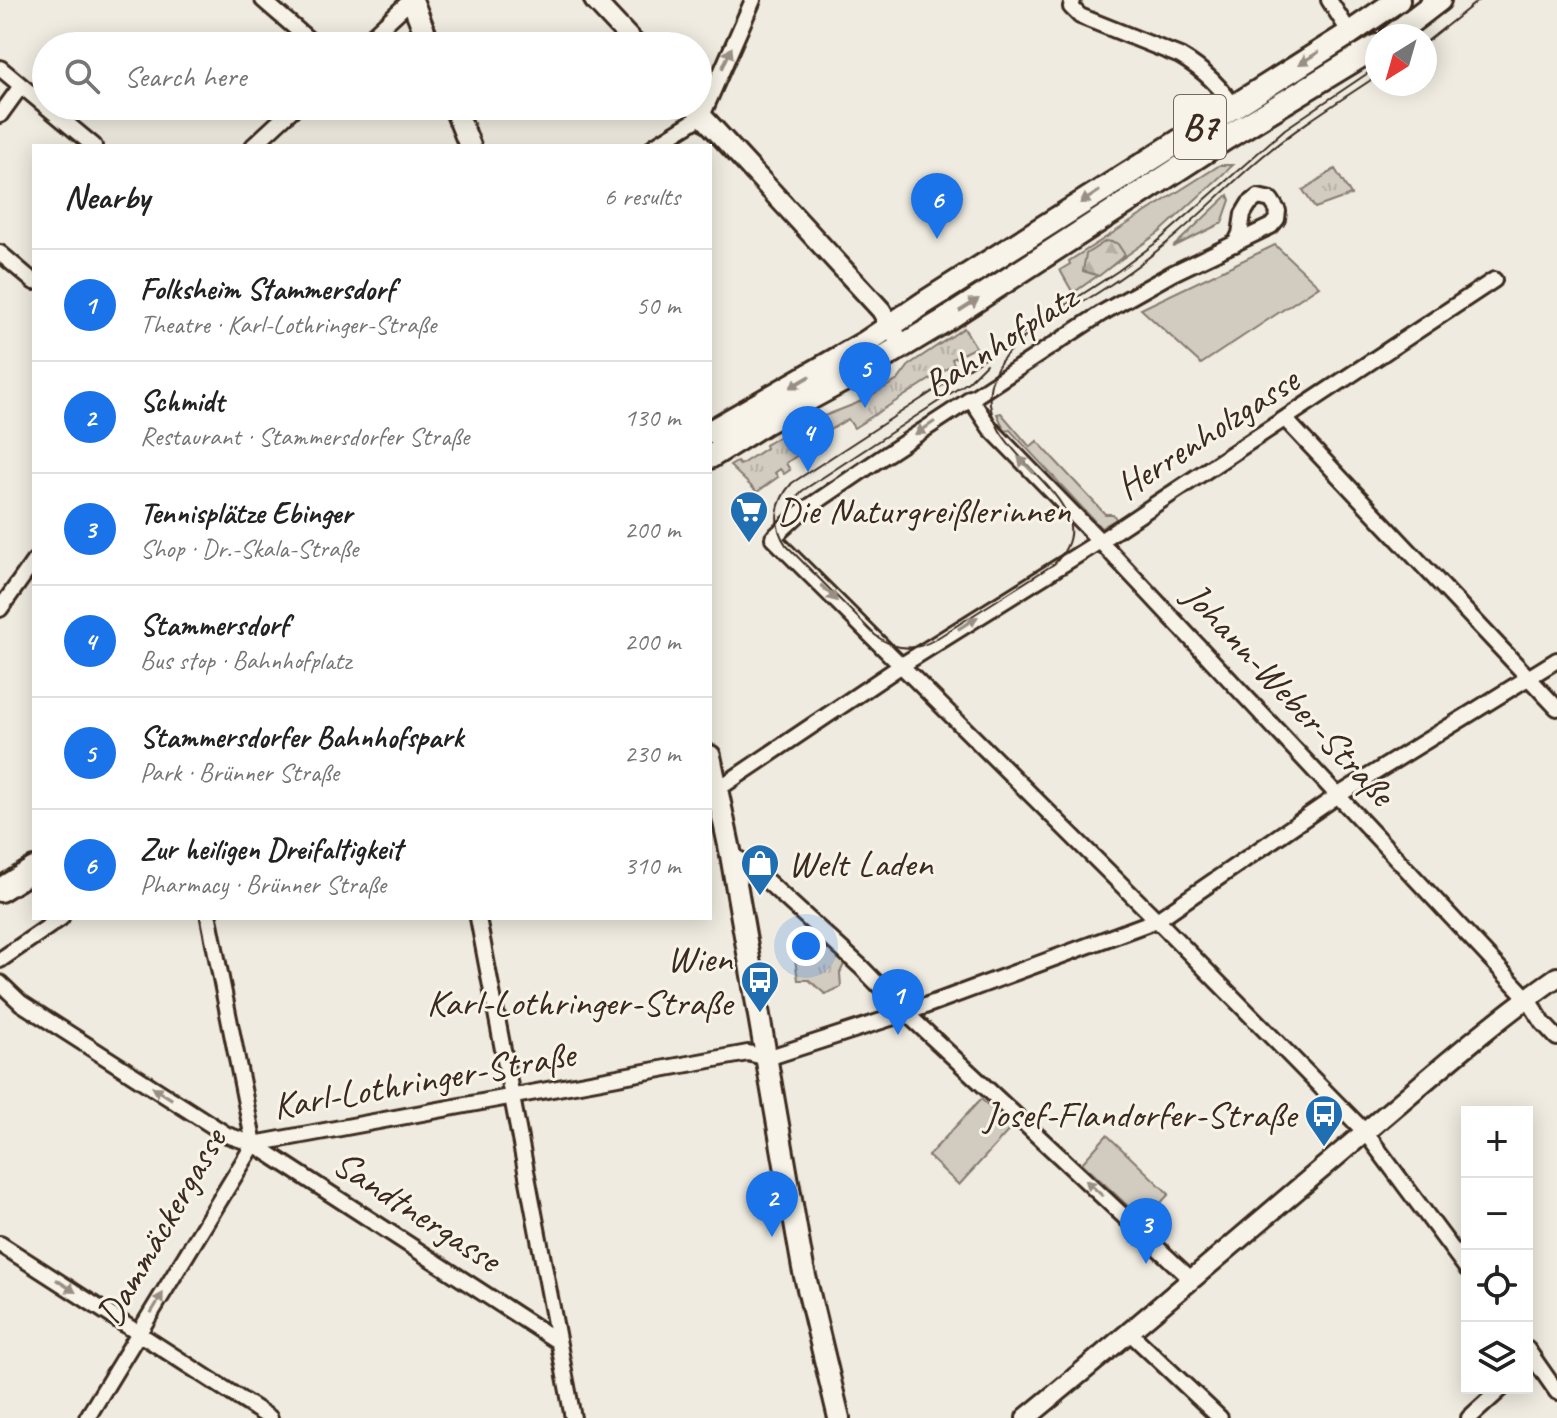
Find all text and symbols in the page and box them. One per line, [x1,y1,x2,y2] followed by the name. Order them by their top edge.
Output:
[1365,24,1437,96] north arrow
[32,32,712,120] search box
[721,46,734,70] one-way arrow
[1299,51,1320,66] one-way arrow
[60,54,104,98] icon: search
[124,57,246,95] text: Search here
[1174,95,1226,159] road number: B7
[911,173,963,239] pin: 6
[64,175,150,218] text: Nearby
[604,180,680,213] text: 6 results
[1079,190,1100,205] one-way arrow
[140,270,395,308] text: Folksheim Stammersdorf
[914,272,1088,408] street label: Bahnhofplatz
[84,289,96,322] text: 1
[636,289,680,322] text: 50 m
[958,298,980,312] one-way arrow
[140,308,436,341] text: Theatre · Karl-Lothringer-Straße
[839,342,891,408] pin: 5
[1107,355,1309,509] street label: Herrenholzgasse
[789,375,811,389] one-way arrow
[140,382,224,420] text: Schmidt
[84,401,96,434] text: 2
[624,401,680,434] text: 130 m
[782,406,834,472] pin: 4
[140,420,469,453] text: Restaurant · Stammersdorfer Straße
[915,420,936,435] one-way arrow
[1017,456,1036,475] one-way arrow
[777,487,1071,534] place label: Die Naturgreißlerinnen
[728,489,770,544] supermarket icon: Die Naturgreißlerinnen
[140,494,352,532] text: Tennisplätze Ebinger
[84,513,96,546] text: 3
[624,513,680,546] text: 200 m
[140,532,358,565] text: Shop · Dr.-Skala-Straße
[1172,571,1406,818] street label: Johann-Weber-Straße
[819,583,838,601] one-way arrow
[140,606,288,644] text: Stammersdorf
[957,617,979,631] one-way arrow
[84,625,96,658] text: 4
[624,625,680,658] text: 200 m
[140,644,351,677] text: Bus stop · Bahnhofplatz
[140,718,463,756] text: Stammersdorfer Bahnhofspark
[84,737,96,770] text: 5
[624,737,680,770] text: 230 m
[140,756,339,789] text: Park · Brünner Straße
[140,830,402,868] text: Zur heiligen Dreifaltigkeit
[788,840,934,887] place label: Welt Laden
[739,842,781,897] shop icon: Welt Laden
[84,849,96,882] text: 6
[624,849,680,882] text: 310 m
[140,868,386,901] text: Pharmacy · Brünner Straße
[786,926,826,966] your location
[427,935,735,1026] place label: Wien Karl-Lothringer-Straße
[739,959,781,1014] bus stop icon: Wien Karl-Lothringer-Straße
[872,969,924,1035] pin: 1
[270,1030,581,1130] street label: Karl-Lothringer-Straße
[151,1087,173,1101] one-way arrow
[981,1091,1299,1138] place label: Josef-Flandorfer-Straße
[1303,1093,1345,1148] bus stop icon: Josef-Flandorfer-Straße
[1461,1106,1533,1394] map controls
[1461,1106,1533,1178] button: +
[86,1118,238,1334] street label: Dammäckergasse
[325,1140,512,1284] street label: Sandtnergasse
[746,1171,798,1237] pin: 2
[1461,1178,1533,1250] button: −
[1084,1180,1103,1198] one-way arrow
[1120,1198,1172,1264] pin: 3
[1461,1250,1533,1322] button: locate
[55,1279,77,1293] one-way arrow
[149,1292,163,1314] one-way arrow
[1461,1322,1533,1394] button: layers

